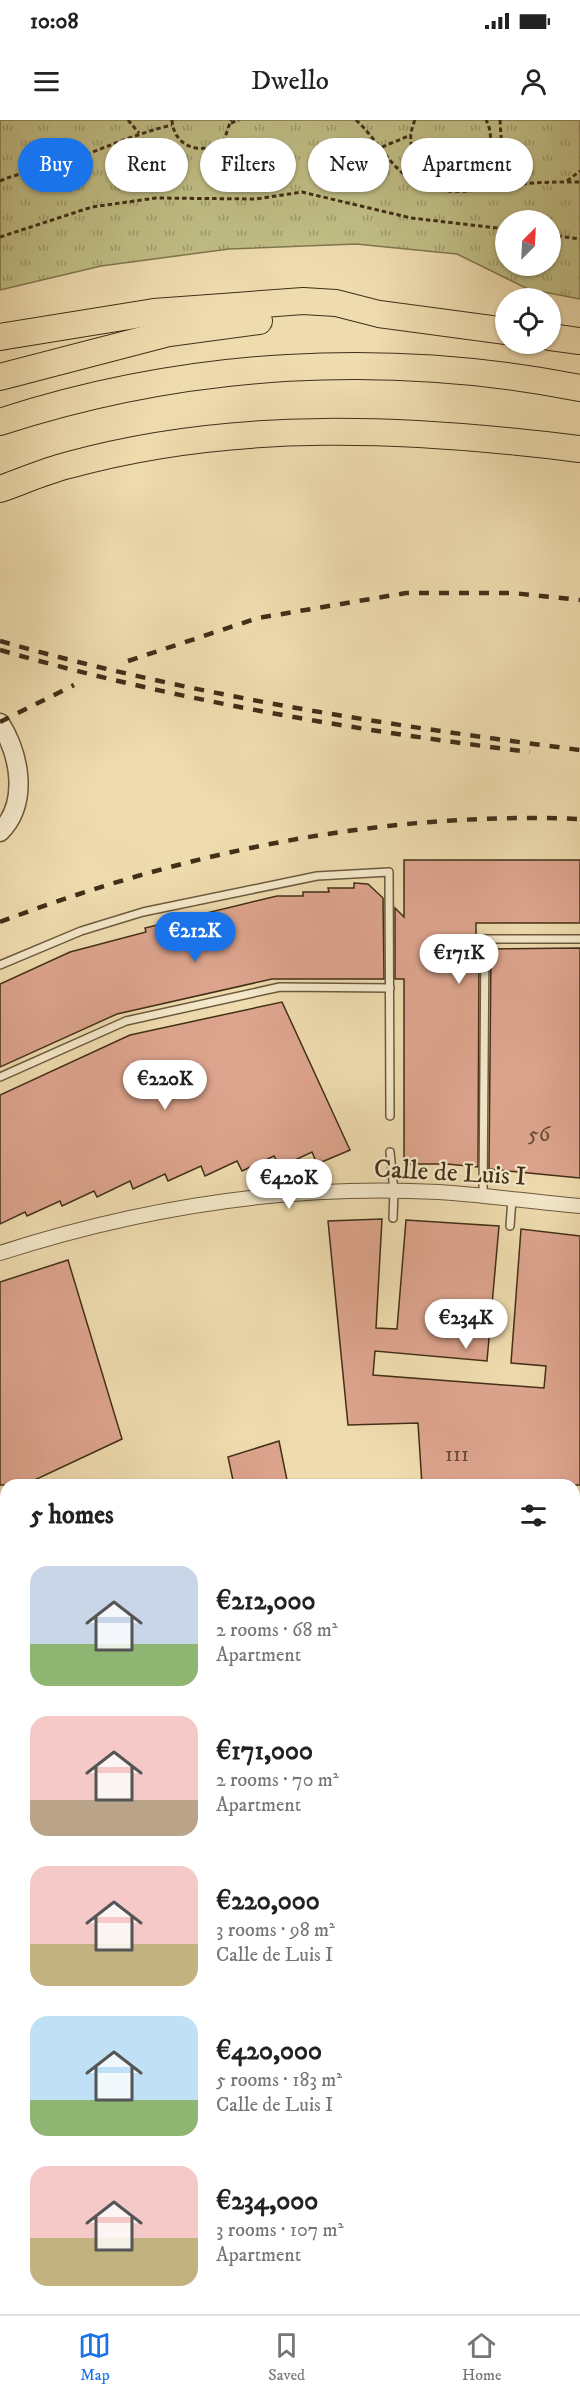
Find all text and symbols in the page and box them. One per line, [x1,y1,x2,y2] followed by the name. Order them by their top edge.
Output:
[30,8,78,35] text: 10:08
[251,64,329,98] text: Dwello
[30,65,63,98] icon: menu
[517,65,550,98] icon: person
[18,138,93,192] chip: Buy
[105,138,188,192] chip: Rent
[200,138,296,192] chip: Filters
[308,138,389,192] chip: New
[401,138,533,192] chip: Apartment
[495,210,561,276] north arrow
[495,210,561,354] map controls
[495,288,561,354] button: locate
[153,912,237,963] pin: €212K
[169,919,221,944] text: €212K
[417,934,501,985] pin: €171K
[434,941,485,966] text: €171K
[123,1060,207,1111] pin: €220K
[137,1067,193,1092] text: €220K
[528,1121,552,1148] house number: 56
[373,1153,527,1193] street label: Calle de Luis I
[247,1159,331,1210] pin: €420K
[260,1166,318,1191] text: €420K
[424,1299,508,1350] pin: €234K
[439,1306,493,1331] text: €234K
[445,1441,469,1468] house number: 111
[30,1499,114,1532] text: 5 homes
[517,1499,550,1532] icon: filters
[216,1585,316,1618] text: €212,000
[78,1590,150,1662] icon: home
[216,1618,338,1643] text: 2 rooms · 68 m²
[216,1643,301,1668] text: Apartment
[216,1735,313,1768] text: €171,000
[78,1740,150,1812] icon: home
[216,1768,339,1793] text: 2 rooms · 70 m²
[216,1793,301,1818] text: Apartment
[216,1885,320,1918] text: €220,000
[78,1890,150,1962] icon: home
[216,1918,335,1943] text: 3 rooms · 98 m²
[216,1943,333,1968] text: Calle de Luis I
[216,2035,322,2068] text: €420,000
[78,2040,150,2112] icon: home
[216,2068,342,2093] text: 5 rooms · 183 m²
[216,2093,333,2118] text: Calle de Luis I
[216,2185,318,2218] text: €234,000
[78,2190,150,2262] icon: home
[216,2218,344,2243] text: 3 rooms · 107 m²
[216,2243,301,2268] text: Apartment
[78,2329,111,2385] tab: Map
[268,2329,305,2385] tab: Saved
[462,2329,502,2385] tab: Home

